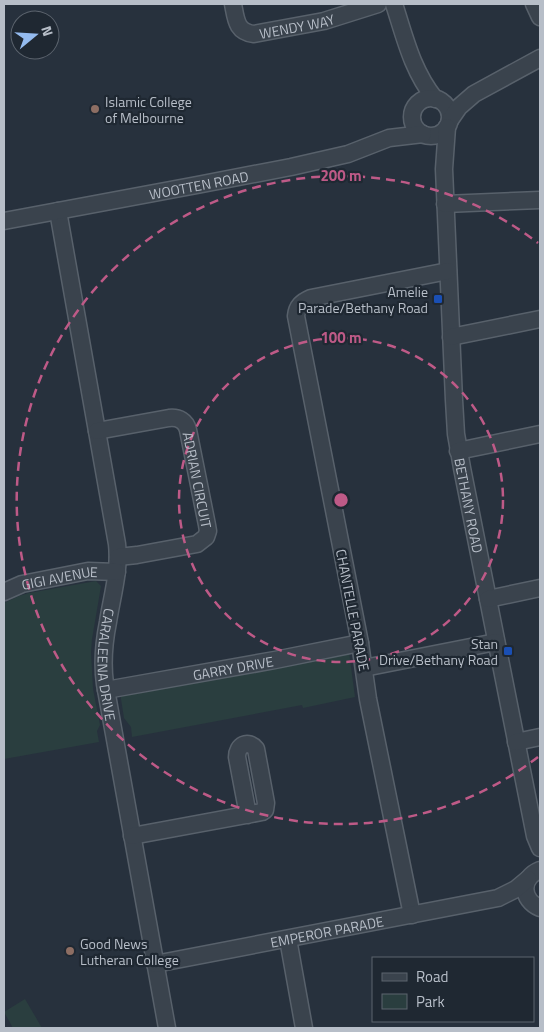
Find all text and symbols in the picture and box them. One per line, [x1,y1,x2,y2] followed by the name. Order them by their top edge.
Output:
[257,8,338,43] street label: WENDY WAY
[10,10,60,60] north arrow
[36,23,59,39] text: N
[105,91,192,128] place label: Islamic College of Melbourne
[89,103,101,115] marker: Islamic College of Melbourne
[320,164,362,187] text: 200 m
[147,165,250,204] street label: WOOTTEN ROAD
[298,281,428,318] place label: Amelie Parade/Bethany Road
[432,293,444,305] marker: Amelie Parade/Bethany Road
[320,326,362,349] text: 100 m
[178,430,218,531] street label: ADRIAN CIRCUIT
[450,456,489,555] street label: BETHANY ROAD
[332,491,350,509] centre of rings
[331,547,375,673] street label: CHANTELLE PARADE
[20,560,98,594] street label: GIGI AVENUE
[93,607,122,723] street label: CARALEENA DRIVE
[379,633,498,670] place label: Stan Drive/Bethany Road
[502,645,514,657] marker: Stan Drive/Bethany Road
[191,650,275,685] street label: GARRY DRIVE
[268,910,386,952] street label: EMPEROR PARADE
[80,933,179,970] place label: Good News Lutheran College
[64,945,76,957] marker: Good News Lutheran College
[372,957,534,1022] legend
[416,965,448,988] text: Road
[416,990,445,1013] text: Park

